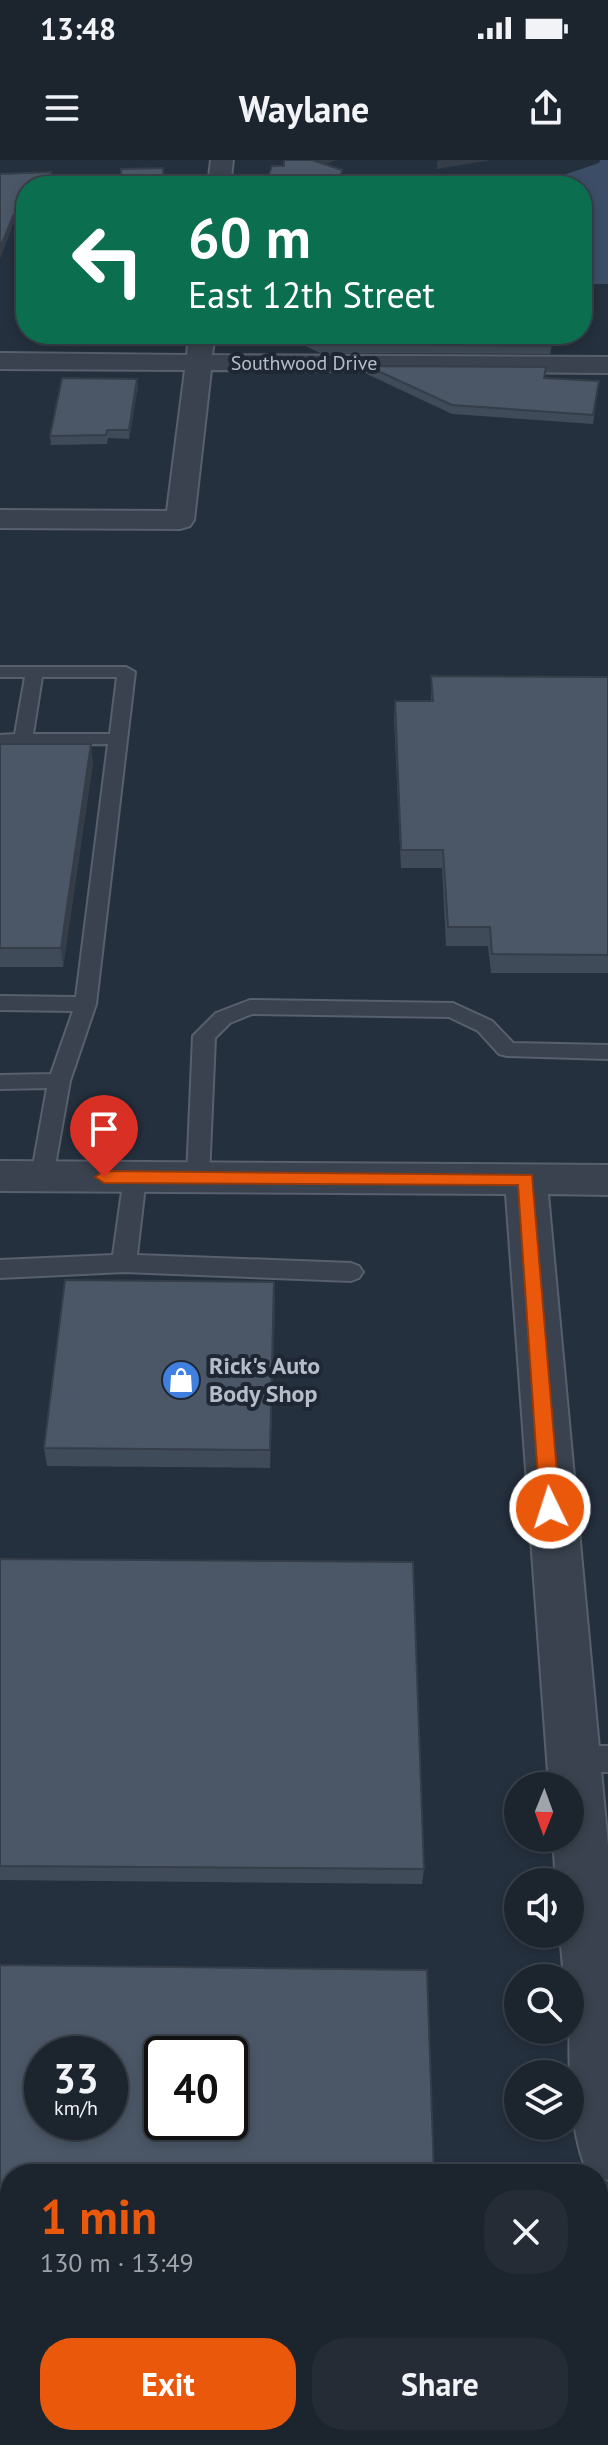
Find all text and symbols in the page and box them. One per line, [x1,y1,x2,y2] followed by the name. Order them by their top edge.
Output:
[40,9,116,48] text: 13:48
[239,85,369,132] text: Waylane
[40,86,84,130] icon: menu
[524,86,568,130] icon: share
[188,201,311,273] text: 60 m
[56,208,160,312] icon: left
[188,271,435,318] text: East 12th Street
[231,350,377,376] street label: Southwood Drive
[70,1095,138,1177] pin
[82,1107,126,1151] icon: arrive
[209,1350,320,1409] place label: Rick's Auto Body Shop
[160,1359,202,1401] shop icon: Rick's Auto Body Shop
[508,1466,592,1550] position arrow
[504,1772,584,1852] north arrow
[504,1772,584,2140] map controls
[504,1868,584,1948] button: sound
[504,1964,584,2044] button: search
[144,2036,248,2140] speed limit sign: 40
[53,2052,99,2104] text: 33
[504,2060,584,2140] button: layers
[54,2095,98,2121] text: km/h
[40,2185,157,2247] text: 1 min
[484,2190,568,2274] button: close
[40,2246,194,2279] text: 130 m · 13:49
[40,2338,296,2430] button: Exit
[312,2338,568,2430] button: Share

